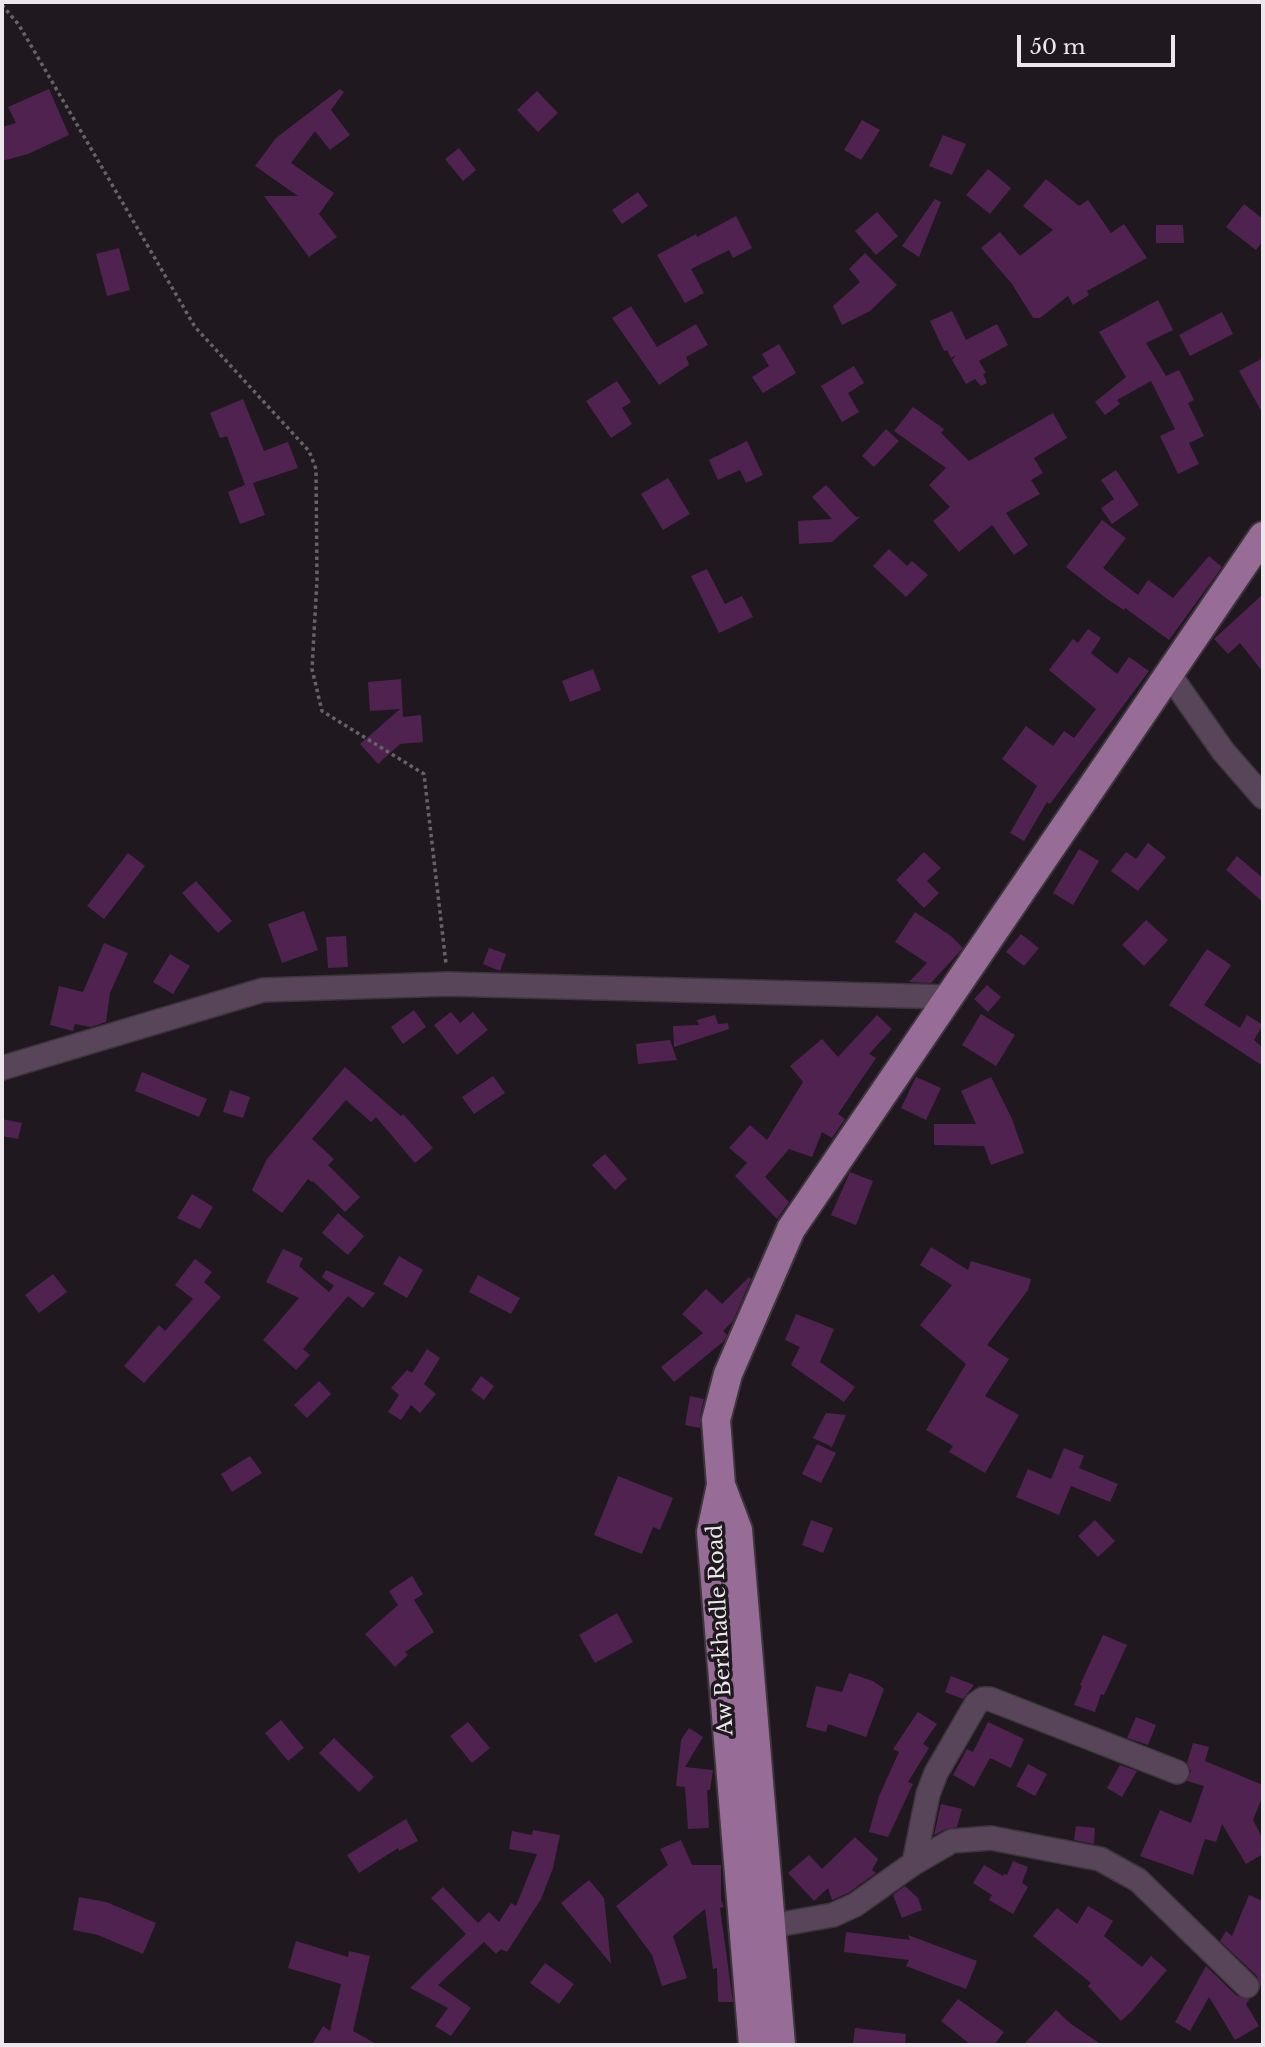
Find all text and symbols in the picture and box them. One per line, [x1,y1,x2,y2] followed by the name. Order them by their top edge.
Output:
[1020,21,1178,65] scale bar
[1030,34,1085,60] text: 50 m
[703,1524,739,1736] street label: Aw Berkhadle Road

